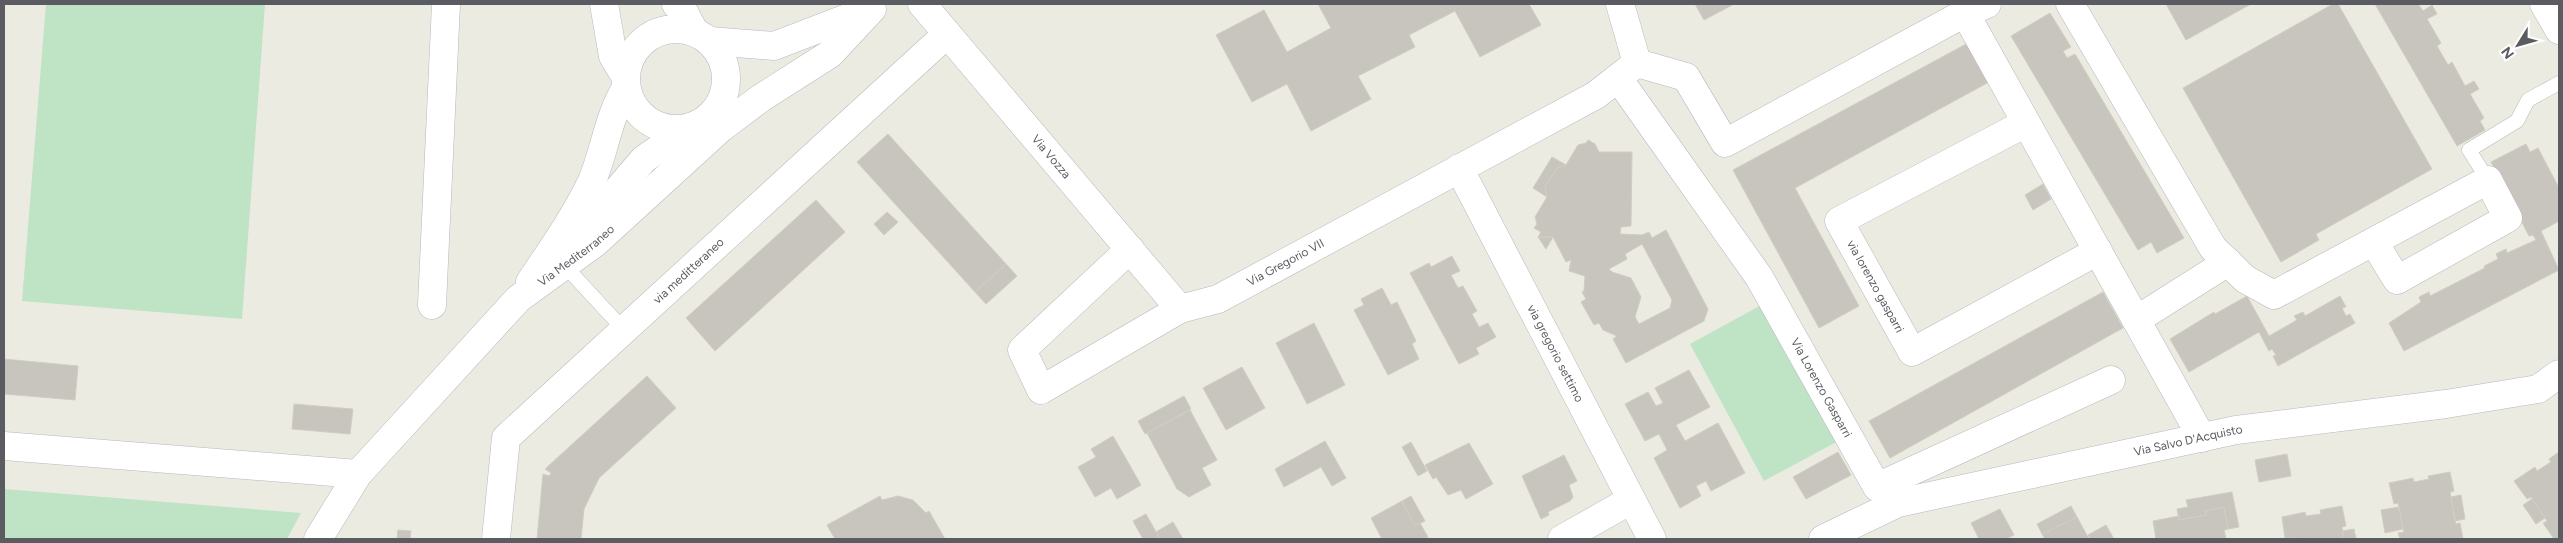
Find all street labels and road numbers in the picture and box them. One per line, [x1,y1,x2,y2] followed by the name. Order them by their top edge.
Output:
[1029,132,1074,181] street label: Via Vozza
[535,222,617,289] street label: Via Mediterraneo
[650,235,727,307] street label: via meditteraneo
[1244,236,1326,289] street label: Via Gregorio VII
[1844,238,1907,335] street label: via lorenzo gasparri
[1524,302,1587,405] street label: via gregorio settimo
[1788,336,1855,440] street label: Via Lorenzo Gasparri
[2132,422,2243,459] street label: Via Salvo D'Acquisto

